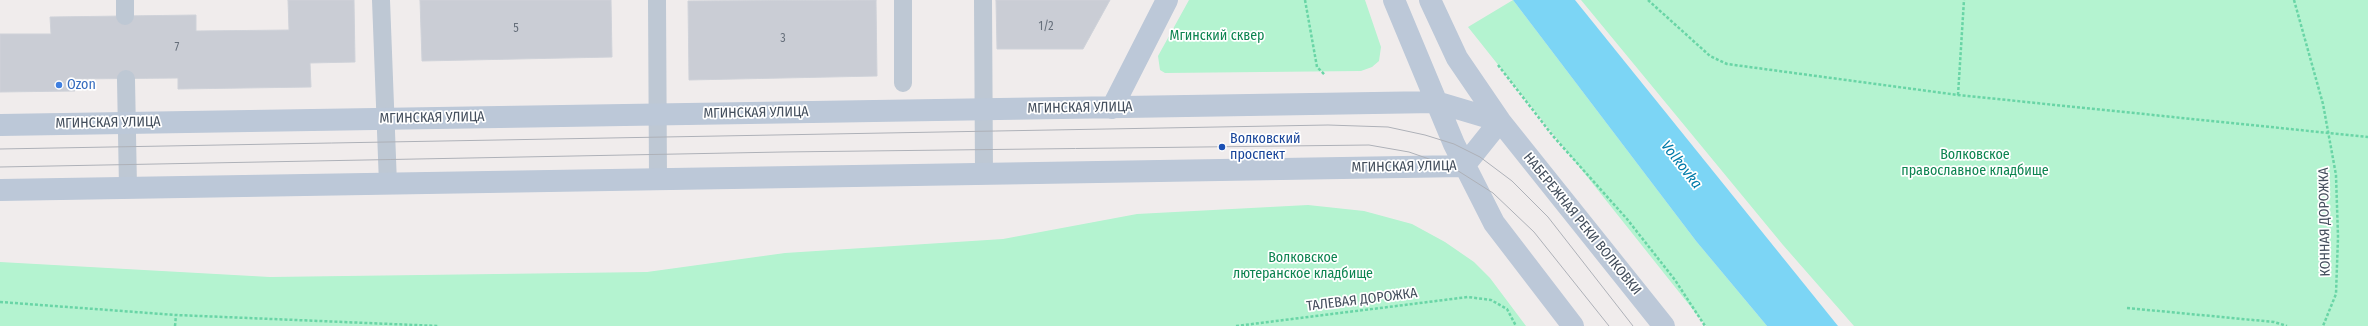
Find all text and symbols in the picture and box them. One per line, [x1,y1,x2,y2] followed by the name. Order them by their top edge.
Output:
[1038,20,1054,34] house number: 1/2
[513,22,519,36] house number: 5
[1169,28,1265,44] park label: Мгинский сквер
[780,32,786,46] house number: 3
[175,41,179,55] house number: 7
[67,77,96,93] place label: Ozon
[54,80,64,90] marker: Ozon
[1027,99,1133,117] street label: МГИНСКАЯ УЛИЦА
[703,104,809,122] street label: МГИНСКАЯ УЛИЦА
[379,109,485,127] street label: МГИНСКАЯ УЛИЦА
[55,114,161,132] street label: МГИНСКАЯ УЛИЦА
[1230,131,1300,164] place label: Волковский проспект
[1657,137,1705,193] water label: Volkovka
[1217,142,1227,152] marker: Волковский проспект
[1901,147,2049,180] park label: Волковское православное кладбище
[1519,150,1645,298] street label: НАБЕРЕЖНАЯ РЕКИ ВОЛКОВКИ
[1351,158,1457,176] street label: МГИНСКАЯ УЛИЦА
[2316,167,2334,277] street label: КОННАЯ ДОРОЖКА
[1233,250,1373,282] park label: Волковское лютеранское кладбище
[1306,285,1418,315] street label: ТАЛЕВАЯ ДОРОЖКА

